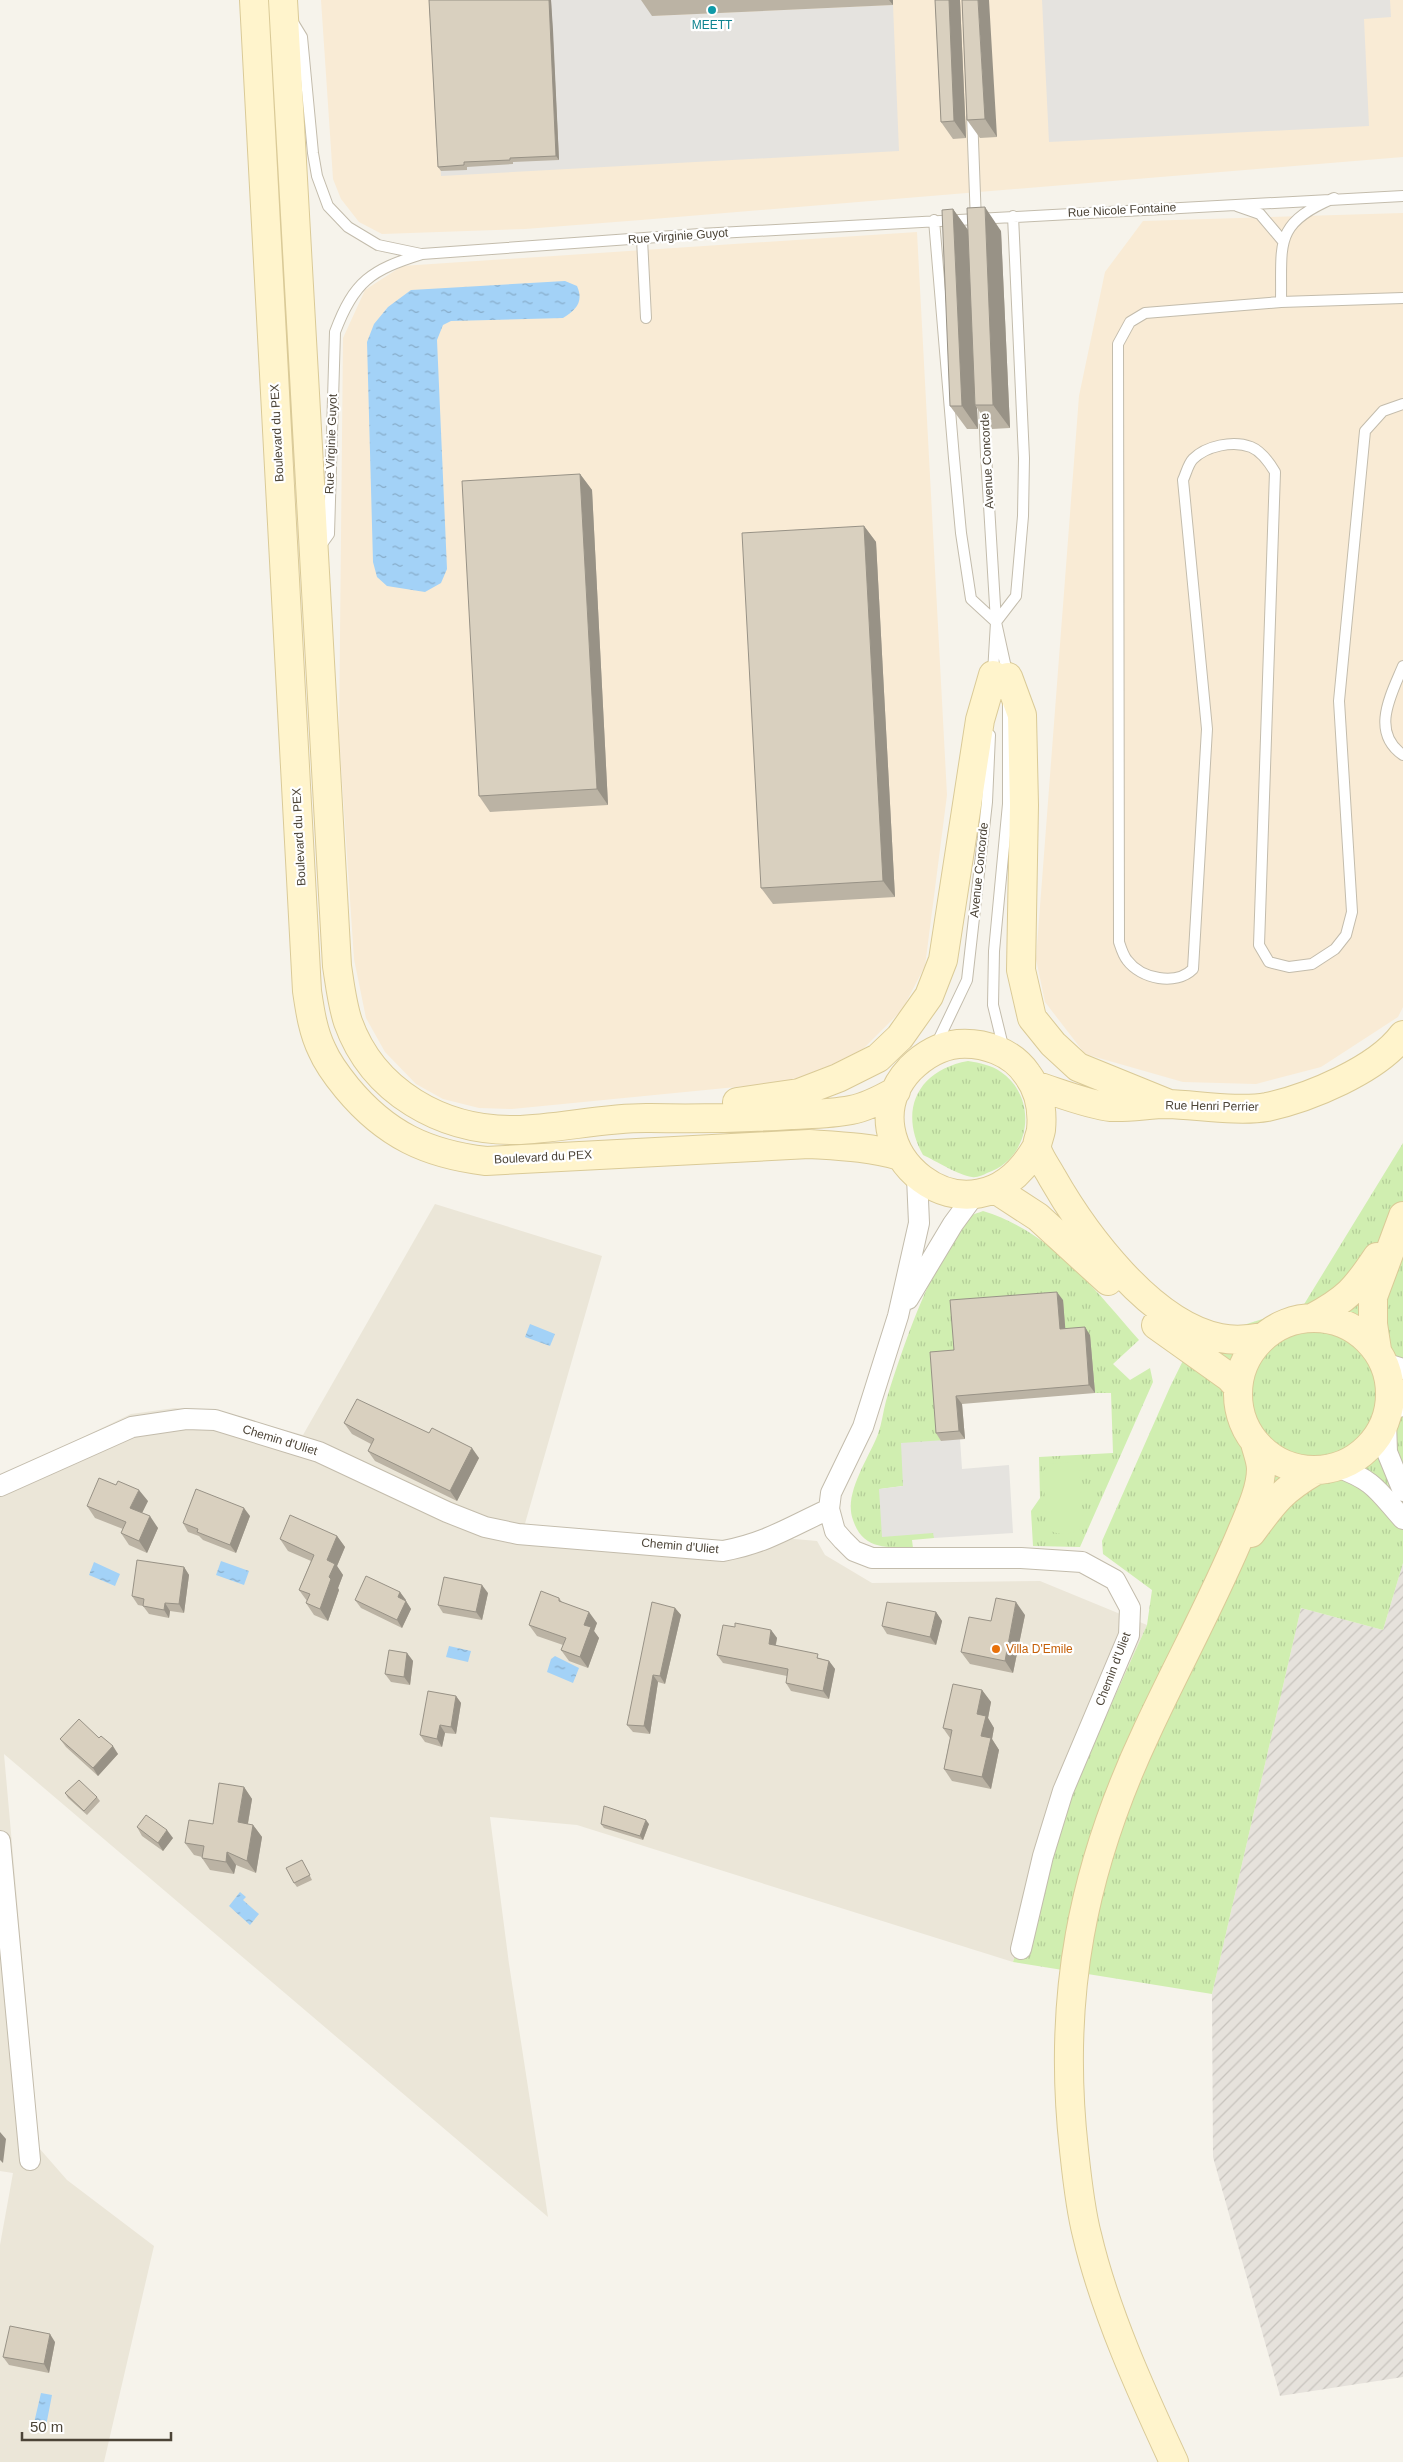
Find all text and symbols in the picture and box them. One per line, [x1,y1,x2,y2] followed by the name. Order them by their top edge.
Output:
[706,4,718,16] marker: MEETT
[692,18,733,32] place label: MEETT
[1067,200,1177,220] street label: Rue Nicole Fontaine
[627,225,729,246] street label: Rue Virginie Guyot
[267,384,287,482] street label: Boulevard du PEX
[322,393,340,494] street label: Rue Virginie Guyot
[977,412,996,509] street label: Avenue Concorde
[289,788,309,886] street label: Boulevard du PEX
[967,821,991,918] street label: Avenue Concorde
[1165,1098,1259,1114] street label: Rue Henri Perrier
[494,1147,592,1167] street label: Boulevard du PEX
[241,1422,320,1458] street label: Chemin d'Uliet
[641,1536,720,1556] street label: Chemin d'Uliet
[1093,1630,1134,1708] street label: Chemin d'Uliet
[1006,1642,1073,1656] place label: Villa D'Emile
[990,1643,1002,1655] marker: Villa D'Emile
[22,2410,171,2442] scale bar
[30,2418,63,2435] text: 50 m

